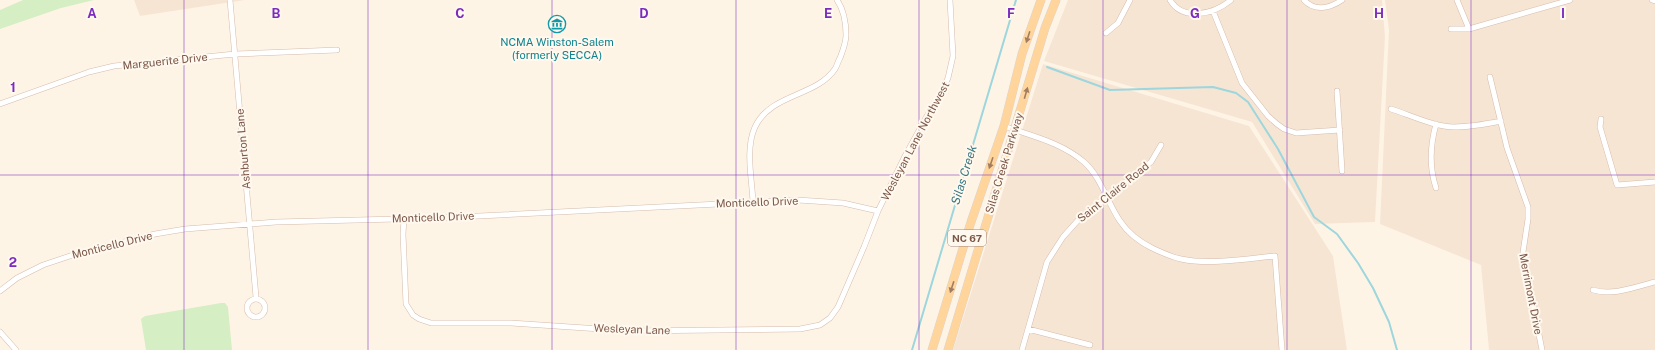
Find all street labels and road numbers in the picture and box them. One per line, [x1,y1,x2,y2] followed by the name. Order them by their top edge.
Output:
[122,51,208,71] street label: Marguerite Drive
[879,80,951,202] street label: Wesleyan Lane Northwest
[233,108,253,190] street label: Ashburton Lane
[983,111,1025,215] street label: Silas Creek Parkway
[1075,160,1151,224] street label: Saint Claire Road
[716,195,798,209] street label: Monticello Drive
[392,210,474,224] street label: Monticello Drive
[71,229,153,261] street label: Monticello Drive
[948,230,986,246] road number: NC 67
[1517,252,1545,336] street label: Merrimont Drive
[593,322,671,336] street label: Wesleyan Lane

